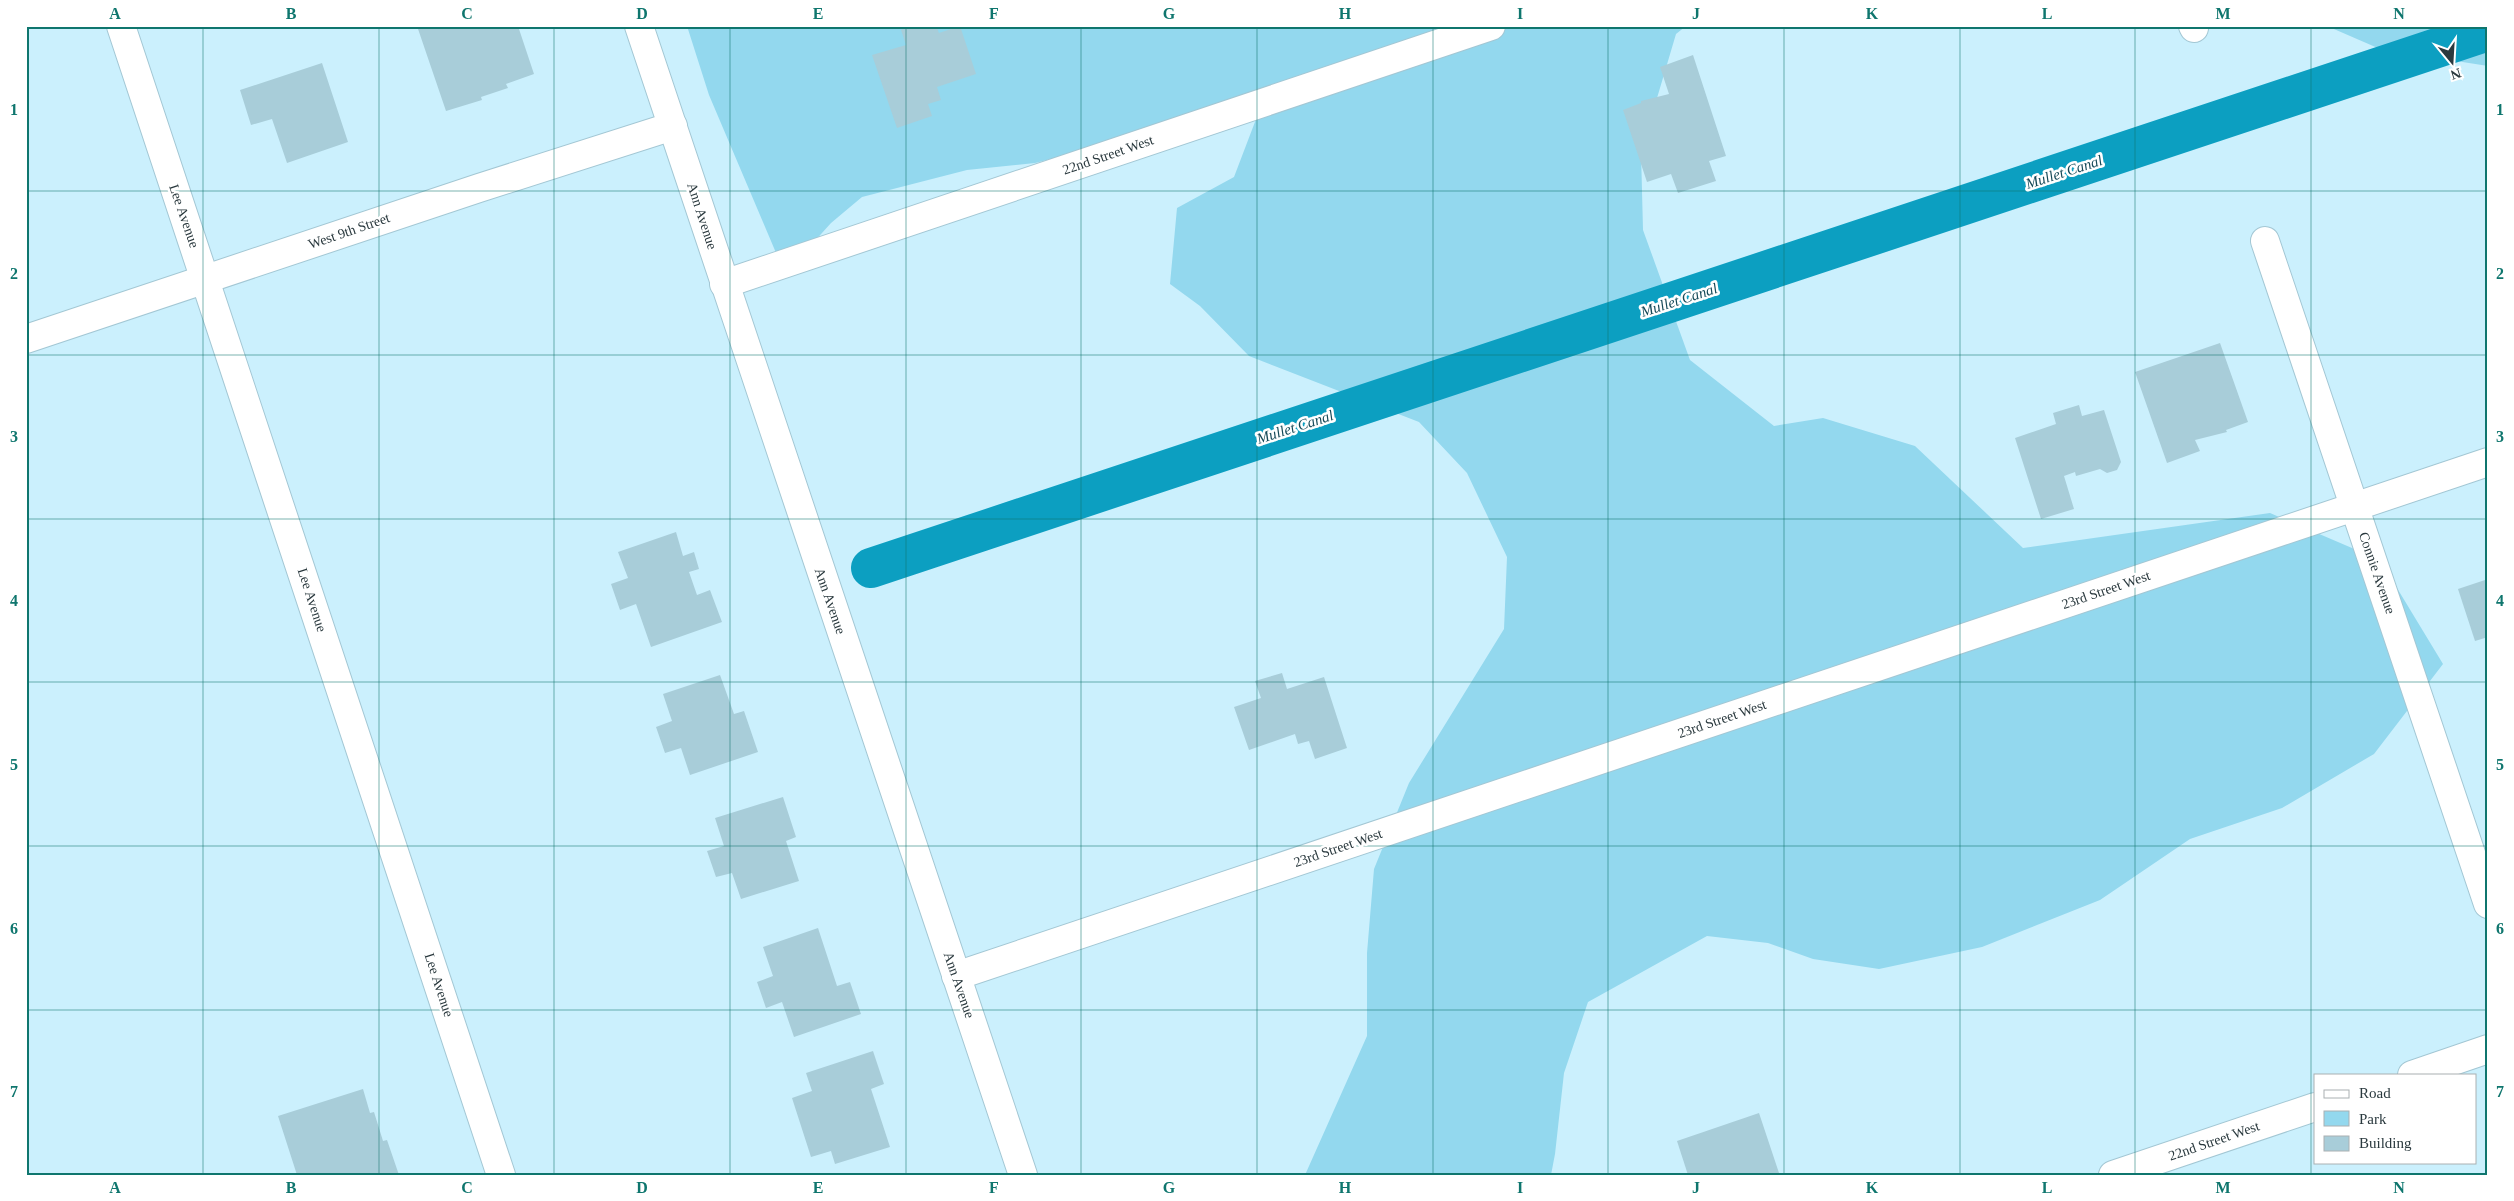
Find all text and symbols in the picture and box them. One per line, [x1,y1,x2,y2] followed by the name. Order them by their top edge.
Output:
[109,5,121,22] text: A
[286,5,297,22] text: B
[461,5,473,22] text: C
[636,5,648,22] text: D
[813,5,823,22] text: E
[989,5,999,22] text: F
[1163,5,1176,22] text: G
[1339,5,1352,22] text: H
[1517,5,1523,22] text: I
[1692,5,1700,22] text: J
[1866,5,1879,22] text: K
[2042,5,2052,22] text: L
[2215,5,2231,22] text: M
[2393,5,2405,22] text: N
[2426,38,2476,88] north arrow
[2449,65,2463,83] text: N
[10,101,18,118] text: 1
[2496,101,2504,118] text: 1
[1061,132,1155,178] street label: 22nd Street West
[2023,152,2104,192] water label: Mullet Canal
[684,181,720,251] street label: Ann Avenue
[166,182,202,250] street label: Lee Avenue
[306,210,392,252] street label: West 9th Street
[10,265,18,282] text: 2
[2496,265,2504,282] text: 2
[1638,280,1719,320] water label: Mullet Canal
[1254,407,1335,447] water label: Mullet Canal
[10,428,18,445] text: 3
[2496,428,2504,445] text: 3
[2356,530,2398,616] street label: Connie Avenue
[295,566,329,634] street label: Lee Avenue
[812,566,848,636] street label: Ann Avenue
[2060,568,2152,612] street label: 23rd Street West
[10,592,18,609] text: 4
[2496,592,2504,609] text: 4
[1676,697,1768,741] street label: 23rd Street West
[10,756,18,773] text: 5
[2496,756,2504,773] text: 5
[1292,826,1384,870] street label: 23rd Street West
[10,920,18,937] text: 6
[2496,920,2504,937] text: 6
[941,950,977,1020] street label: Ann Avenue
[422,951,456,1019] street label: Lee Avenue
[2314,1074,2476,1164] legend
[10,1083,18,1100] text: 7
[2496,1083,2504,1100] text: 7
[2359,1085,2391,1101] text: Road
[2359,1111,2387,1127] text: Park
[2167,1118,2261,1164] street label: 22nd Street West
[2359,1135,2412,1151] text: Building
[109,1179,121,1196] text: A
[286,1179,297,1196] text: B
[461,1179,473,1196] text: C
[636,1179,648,1196] text: D
[813,1179,823,1196] text: E
[989,1179,999,1196] text: F
[1163,1179,1176,1196] text: G
[1339,1179,1352,1196] text: H
[1517,1179,1523,1196] text: I
[1692,1179,1700,1196] text: J
[1866,1179,1879,1196] text: K
[2042,1179,2052,1196] text: L
[2215,1179,2231,1196] text: M
[2393,1179,2405,1196] text: N

